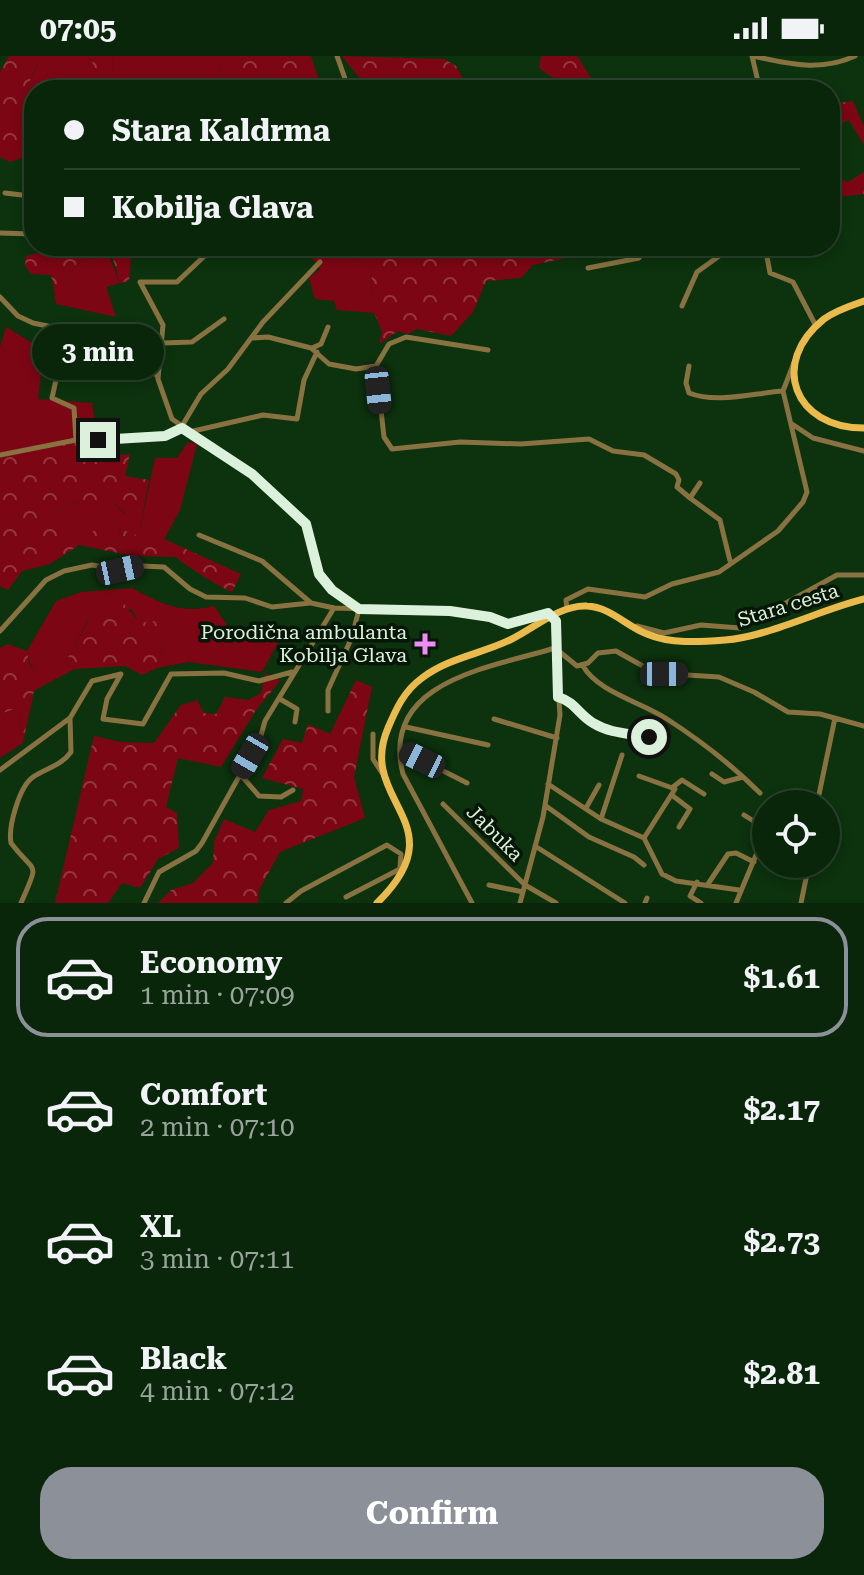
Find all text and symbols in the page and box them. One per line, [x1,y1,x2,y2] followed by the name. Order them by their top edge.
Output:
[40,11,117,46] text: 07:05
[112,113,330,148] text: Stara Kaldrma
[112,190,314,225] text: Kobilja Glava
[32,324,164,380] callout: 3 min
[62,337,134,367] text: 3 min
[364,365,392,415] car
[80,422,116,458] route end
[94,553,146,587] car
[735,578,842,632] street label: Stara cesta
[201,620,407,667] place label: Porodična ambulanta Kobilja Glava
[414,633,436,655] marker: Porodična ambulanta Kobilja Glava
[640,662,688,686] car
[631,719,667,755] route start
[228,729,272,783] car
[395,739,449,781] car
[752,790,840,878] map controls
[752,790,840,878] button: locate
[462,800,528,866] street label: Jabuka
[44,941,116,1013] icon: car
[140,945,282,980] text: Economy
[743,960,820,995] text: $1.61
[140,980,295,1010] text: 1 min · 07:09
[44,1073,116,1145] icon: car
[140,1077,267,1112] text: Comfort
[743,1092,820,1127] text: $2.17
[140,1112,295,1142] text: 2 min · 07:10
[44,1205,116,1277] icon: car
[140,1209,181,1244] text: XL
[743,1224,820,1259] text: $2.73
[140,1244,295,1274] text: 3 min · 07:11
[44,1337,116,1409] icon: car
[140,1341,227,1376] text: Black
[743,1356,820,1391] text: $2.81
[140,1376,295,1406] text: 4 min · 07:12
[40,1467,824,1559] button: Confirm

